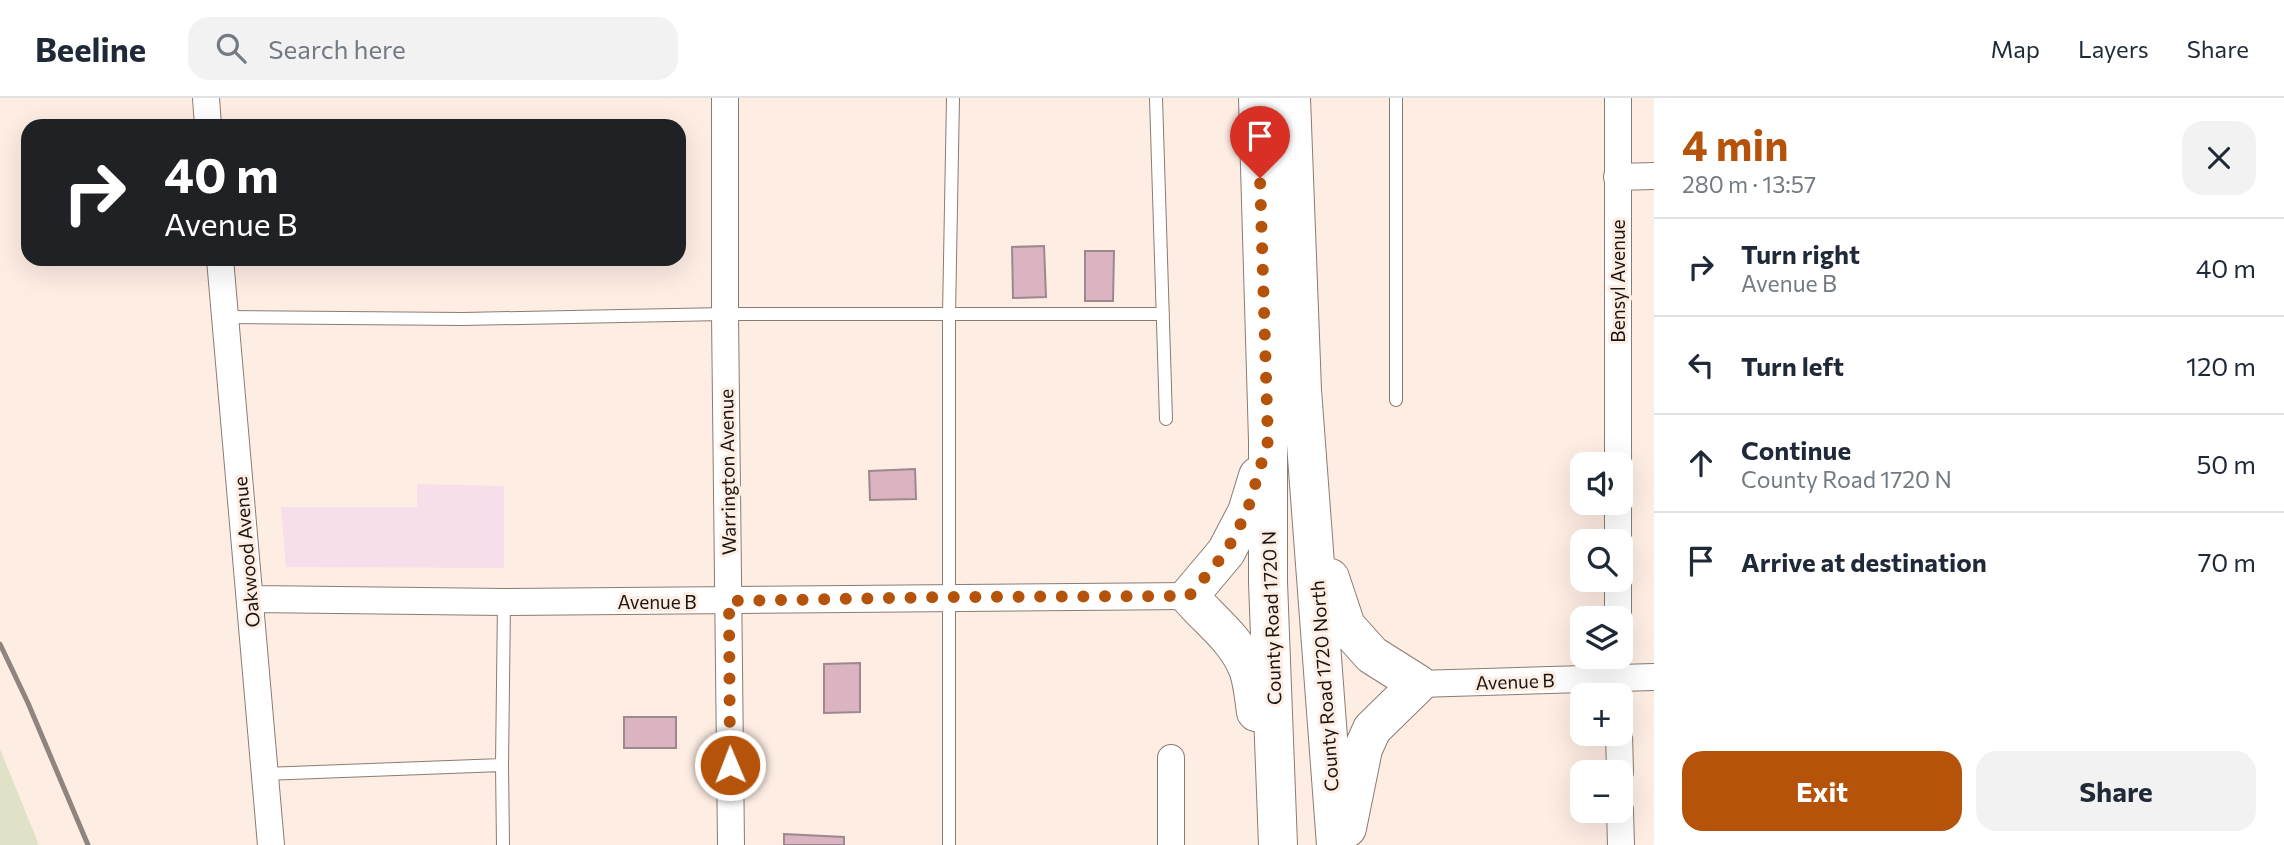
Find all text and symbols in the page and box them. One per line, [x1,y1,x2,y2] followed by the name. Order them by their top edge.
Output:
[188,17,678,80] search box
[35,28,146,69] text: Beeline
[212,29,250,67] icon: search
[268,33,406,64] text: Search here
[1991,34,2040,63] text: Map
[2078,34,2149,63] text: Layers
[2187,34,2249,63] text: Share
[1230,106,1290,178] pin
[1241,117,1279,155] icon: arrive
[1682,118,1788,170] text: 4 min
[2182,121,2256,195] button: close
[164,143,279,203] text: 40 m
[49,147,140,238] icon: right
[1682,170,1816,198] text: 280 m · 13:57
[164,203,297,243] text: Avenue B
[1606,219,1629,343] street label: Bensyl Avenue
[1741,238,1860,269] text: Turn right
[1682,248,1720,286] icon: right
[2196,252,2256,283] text: 40 m
[1741,269,1837,297] text: Avenue B
[1682,346,1720,384] icon: left
[1741,350,1844,381] text: Turn left
[2186,350,2256,381] text: 120 m
[714,389,740,555] street label: Warrington Avenue
[1741,434,1851,465] text: Continue
[1682,444,1720,482] icon: ahead
[2196,448,2256,479] text: 50 m
[1570,452,1633,823] map controls
[1570,452,1633,515] button: sound
[1741,465,1952,493] text: County Road 1720 N
[228,476,264,628] street label: Oakwood Avenue
[1570,529,1633,592] button: search
[1256,531,1286,705] street label: County Road 1720 N
[1682,542,1720,580] icon: arrive
[1741,546,1987,577] text: Arrive at destination
[2198,546,2256,577] text: 70 m
[1305,580,1343,792] street label: County Road 1720 North
[617,590,697,613] street label: Avenue B
[1570,606,1633,669] button: layers
[1475,668,1555,694] street label: Avenue B
[1570,683,1633,746] button: +
[693,728,767,802] position arrow
[1682,751,1962,831] button: Exit
[1976,751,2256,831] button: Share
[1570,760,1633,823] button: −

